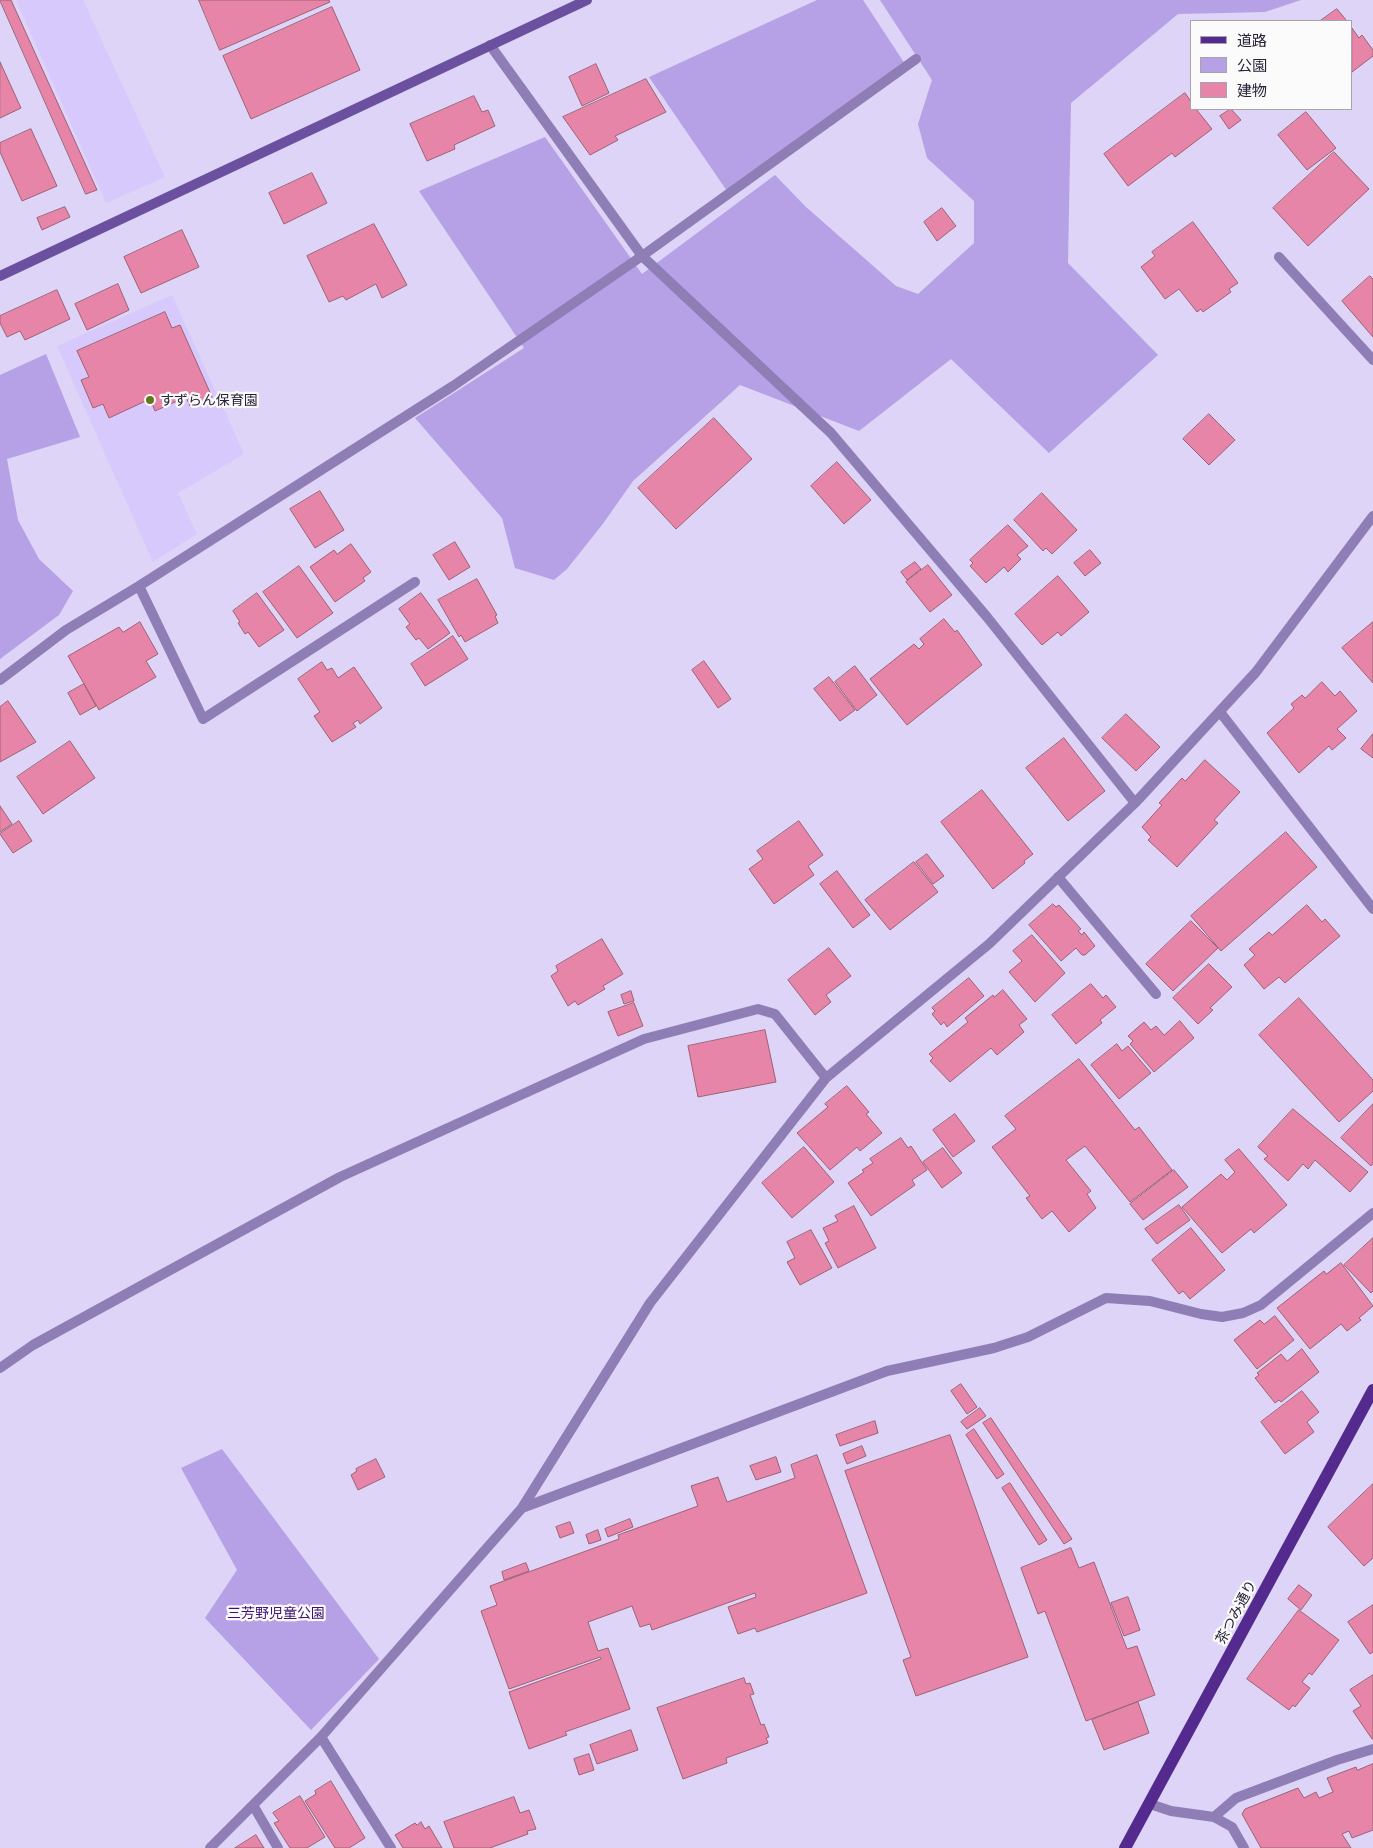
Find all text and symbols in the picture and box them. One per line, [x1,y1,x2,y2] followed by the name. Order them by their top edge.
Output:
[1190,20,1353,110] legend
[1237,31,1267,49] text: 道路
[1237,56,1267,74] text: 公園
[1237,81,1267,99] text: 建物
[160,392,258,408] place label: すずらん保育園
[144,394,156,406] marker: すずらん保育園
[1212,1577,1260,1647] street label: 茶つみ通り
[227,1605,325,1621] park label: 三芳野児童公園

